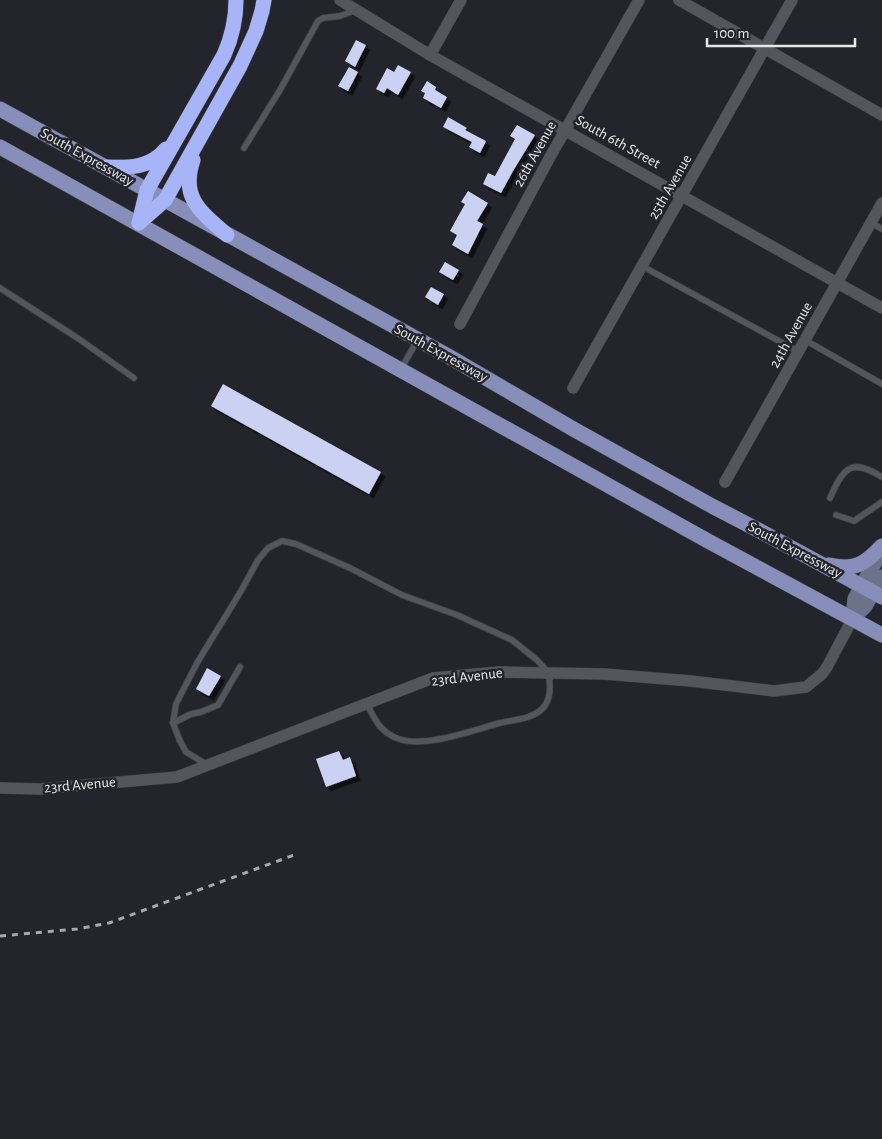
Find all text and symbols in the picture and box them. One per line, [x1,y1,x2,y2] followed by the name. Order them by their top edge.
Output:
[707,15,854,47] scale bar
[714,26,749,41] text: 100 m
[573,113,663,172] street label: South 6th Street
[511,119,559,189] street label: 26th Avenue
[38,125,137,189] street label: South Expressway
[646,152,695,222] street label: 25th Avenue
[767,299,815,370] street label: 24th Avenue
[392,321,491,385] street label: South Expressway
[746,519,845,581] street label: South Expressway
[430,665,504,689] street label: 23rd Avenue
[44,774,117,796] street label: 23rd Avenue

